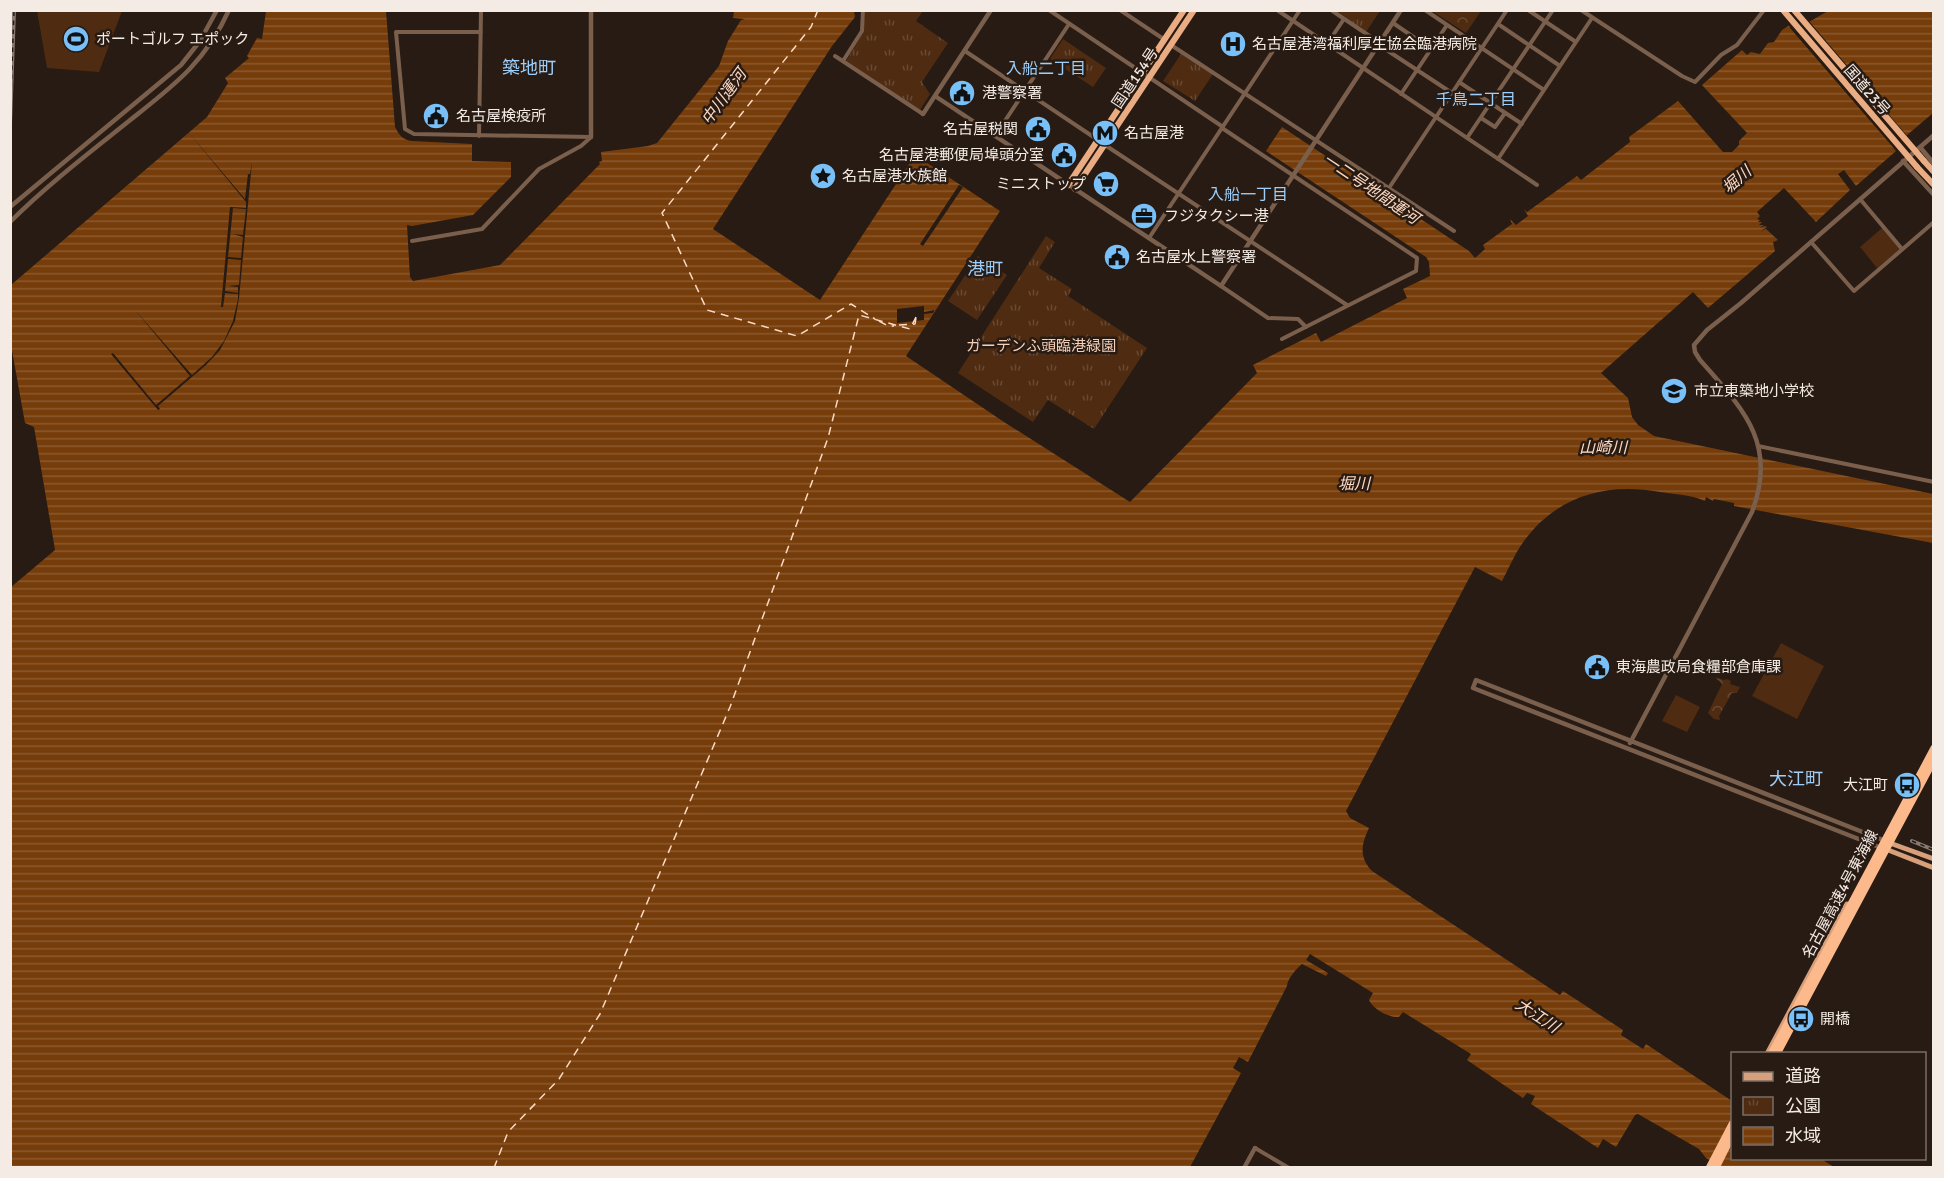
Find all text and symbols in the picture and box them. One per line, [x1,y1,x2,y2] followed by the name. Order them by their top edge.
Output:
[61,24,91,54] sports icon: ポートゴルフ エポック
[1218,29,1248,59] hospital icon: 名古屋港湾福利厚生協会臨港病院
[96,30,249,48] place label: ポートゴルフ エポック
[1252,35,1477,53] place label: 名古屋港湾福利厚生協会臨港病院
[1108,44,1162,112] street label: 国道154号
[502,57,556,79] district label: 築地町
[1006,59,1086,79] district label: 入船二丁目
[1840,61,1894,119] street label: 国道23号
[697,63,753,129] water label: 中川運河
[947,78,977,108] public building icon: 港警察署
[982,84,1042,102] place label: 港警察署
[1436,90,1516,110] district label: 千鳥二丁目
[421,101,451,131] public building icon: 名古屋検疫所
[456,107,546,125] place label: 名古屋検疫所
[1023,114,1053,144] public building icon: 名古屋税関
[1090,118,1120,148] metro station icon: 名古屋港
[943,120,1018,138] place label: 名古屋税関
[1124,124,1184,142] place label: 名古屋港
[1049,140,1079,170] public building icon: 名古屋港郵便局埠頭分室
[879,146,1044,164] place label: 名古屋港郵便局埠頭分室
[1319,149,1425,230] water label: 一二号地間運河
[808,161,838,191] place icon: 名古屋港水族館
[1718,161,1757,198] water label: 堀川
[842,167,947,185] place label: 名古屋港水族館
[1091,169,1121,199] supermarket icon: ミニストップ
[996,175,1086,193] place label: ミニストップ
[1208,185,1288,205] district label: 入船一丁目
[1129,201,1159,231] office icon: フジタクシー港
[1164,207,1269,225] place label: フジタクシー港
[1102,242,1132,272] public building icon: 名古屋水上警察署
[1136,248,1256,266] place label: 名古屋水上警察署
[967,258,1003,280] district label: 港町
[966,337,1116,355] park label: ガーデンふ頭臨港緑園
[1659,376,1689,406] school or university icon: 市立東築地小学校
[1694,382,1814,400] place label: 市立東築地小学校
[1579,438,1629,458] water label: 山崎川
[1338,474,1372,494] water label: 堀川
[1582,652,1612,682] public building icon: 東海農政局食糧部倉庫課
[1616,658,1781,676] place label: 東海農政局食糧部倉庫課
[1769,768,1823,790] district label: 大江町
[1892,770,1922,800] bus stop icon: 大江町
[1843,776,1888,794] place label: 大江町
[1798,827,1882,961] street label: 名古屋高速4号東海線
[1511,995,1564,1039] water label: 大江川
[1786,1004,1816,1034] bus stop icon: 開橋
[1820,1010,1850,1028] place label: 開橋
[1731,1052,1926,1160] legend
[1785,1065,1821,1087] text: 道路
[1785,1095,1821,1117] text: 公園
[1785,1125,1821,1147] text: 水域

